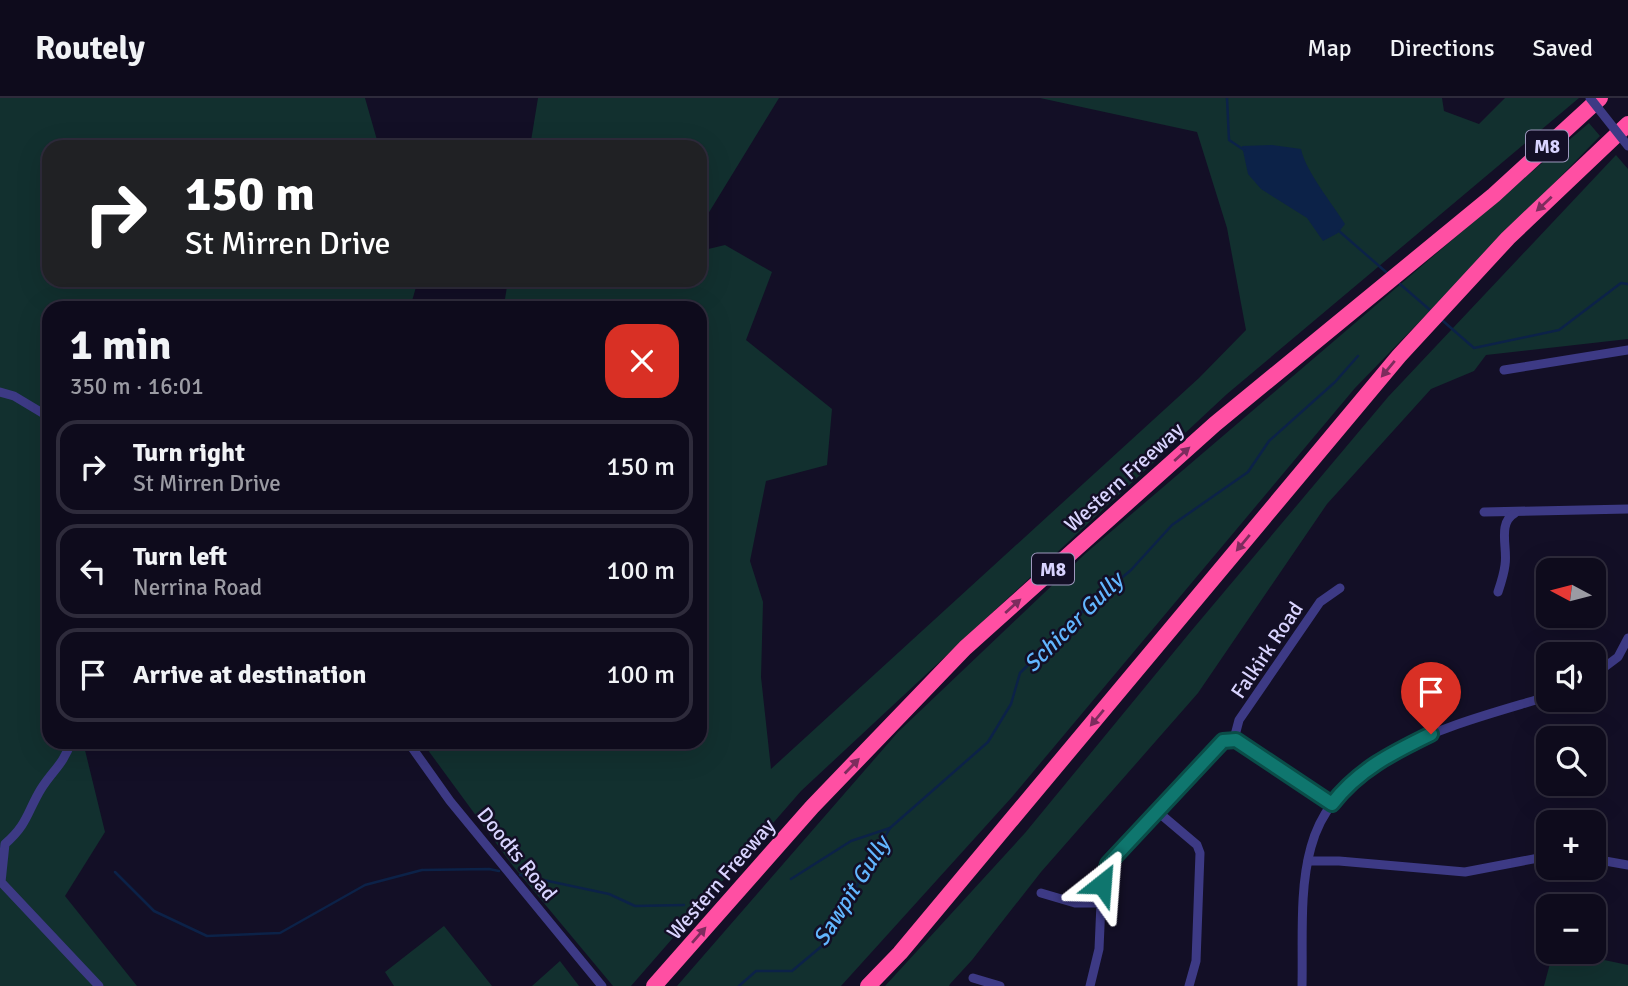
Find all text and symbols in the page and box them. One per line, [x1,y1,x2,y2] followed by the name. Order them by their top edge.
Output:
[35,28,145,69] text: Routely
[1307,33,1352,63] text: Map
[1390,33,1495,63] text: Directions
[1533,33,1593,63] text: Saved
[1526,130,1568,162] road number: M8
[185,164,315,224] text: 150 m
[70,168,161,259] icon: right
[1536,195,1553,211] one-way arrow
[185,224,391,263] text: St Mirren Drive
[70,320,171,371] text: 1 min
[605,324,679,398] button: close
[1381,359,1396,377] one-way arrow
[70,372,204,401] text: 350 m · 16:01
[1059,416,1189,537] street label: Western Freeway
[133,437,245,469] text: Turn right
[1173,446,1190,462] one-way arrow
[74,448,112,486] icon: right
[606,451,675,483] text: 150 m
[133,469,281,498] text: St Mirren Drive
[1235,534,1250,552] one-way arrow
[133,541,227,573] text: Turn left
[74,552,112,590] icon: left
[1032,554,1074,584] road number: M8
[606,555,675,587] text: 100 m
[1536,558,1606,628] north arrow
[1536,558,1606,964] map controls
[1017,564,1132,678] water label: Schicer Gully
[133,573,262,602] text: Nerrina Road
[1225,597,1309,703] street label: Falkirk Road
[1004,598,1021,614] one-way arrow
[1536,642,1606,712] button: sound
[74,656,112,694] icon: arrive
[133,659,366,691] text: Arrive at destination
[606,659,675,691] text: 100 m
[1401,662,1461,734] pin
[1412,673,1450,711] icon: arrive
[1090,710,1105,727] one-way arrow
[1536,726,1606,796] button: search
[843,758,859,775] one-way arrow
[471,802,563,906] street label: Doodts Road
[1536,810,1606,880] button: +
[661,813,781,945] street label: Western Freeway
[806,829,898,951] water label: Sawpit Gully
[1065,847,1139,921] position arrow
[1536,894,1606,964] button: −
[691,926,707,944] one-way arrow

